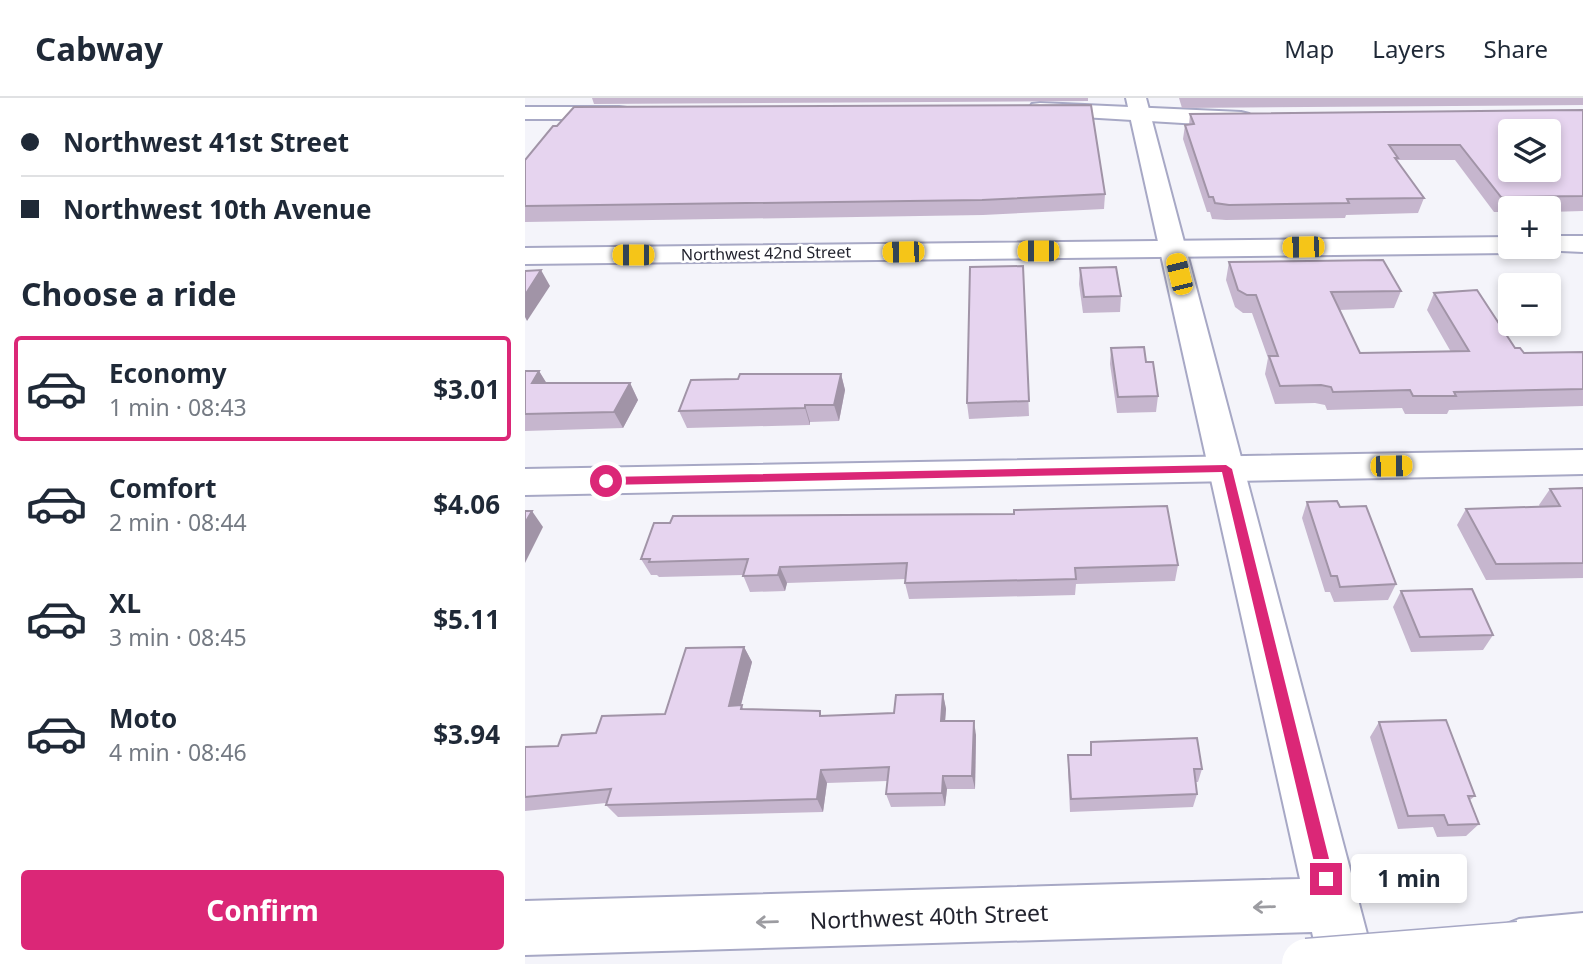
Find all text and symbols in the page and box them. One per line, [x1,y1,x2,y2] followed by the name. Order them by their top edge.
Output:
[35,26,163,71] text: Cabway
[1284,32,1334,65] text: Map
[1372,32,1446,65] text: Layers
[1484,32,1548,65] text: Share
[1498,119,1561,336] map controls
[1498,119,1561,182] button: layers
[63,124,349,160] text: Northwest 41st Street
[63,191,371,227] text: Northwest 10th Avenue
[1498,196,1561,259] button: +
[1282,236,1325,258] car
[681,241,851,265] street label: Northwest 42nd Street
[882,241,925,263] car
[1018,241,1060,262] car
[613,245,655,266] car
[1164,251,1195,297] car
[21,272,237,315] text: Choose a ride
[1498,273,1561,336] button: −
[109,355,227,391] text: Economy
[25,357,88,420] icon: car
[433,371,500,407] text: $3.01
[109,391,247,423] text: 1 min · 08:43
[1370,455,1413,477] car
[590,465,622,497] route start
[109,470,217,506] text: Comfort
[25,472,88,535] icon: car
[433,486,500,522] text: $4.06
[109,506,247,538] text: 2 min · 08:44
[109,585,141,621] text: XL
[25,587,88,650] icon: car
[433,601,500,637] text: $5.11
[109,621,247,653] text: 3 min · 08:45
[109,700,177,736] text: Moto
[25,702,88,765] icon: car
[433,716,500,752] text: $3.94
[109,736,247,768] text: 4 min · 08:46
[1351,854,1466,904] callout: 1 min
[1377,862,1441,894] text: 1 min
[1310,863,1342,895] route end
[21,870,504,950] button: Confirm
[809,896,1049,936] street label: Northwest 40th Street
[1253,900,1276,914] one-way arrow
[756,915,779,928] one-way arrow

